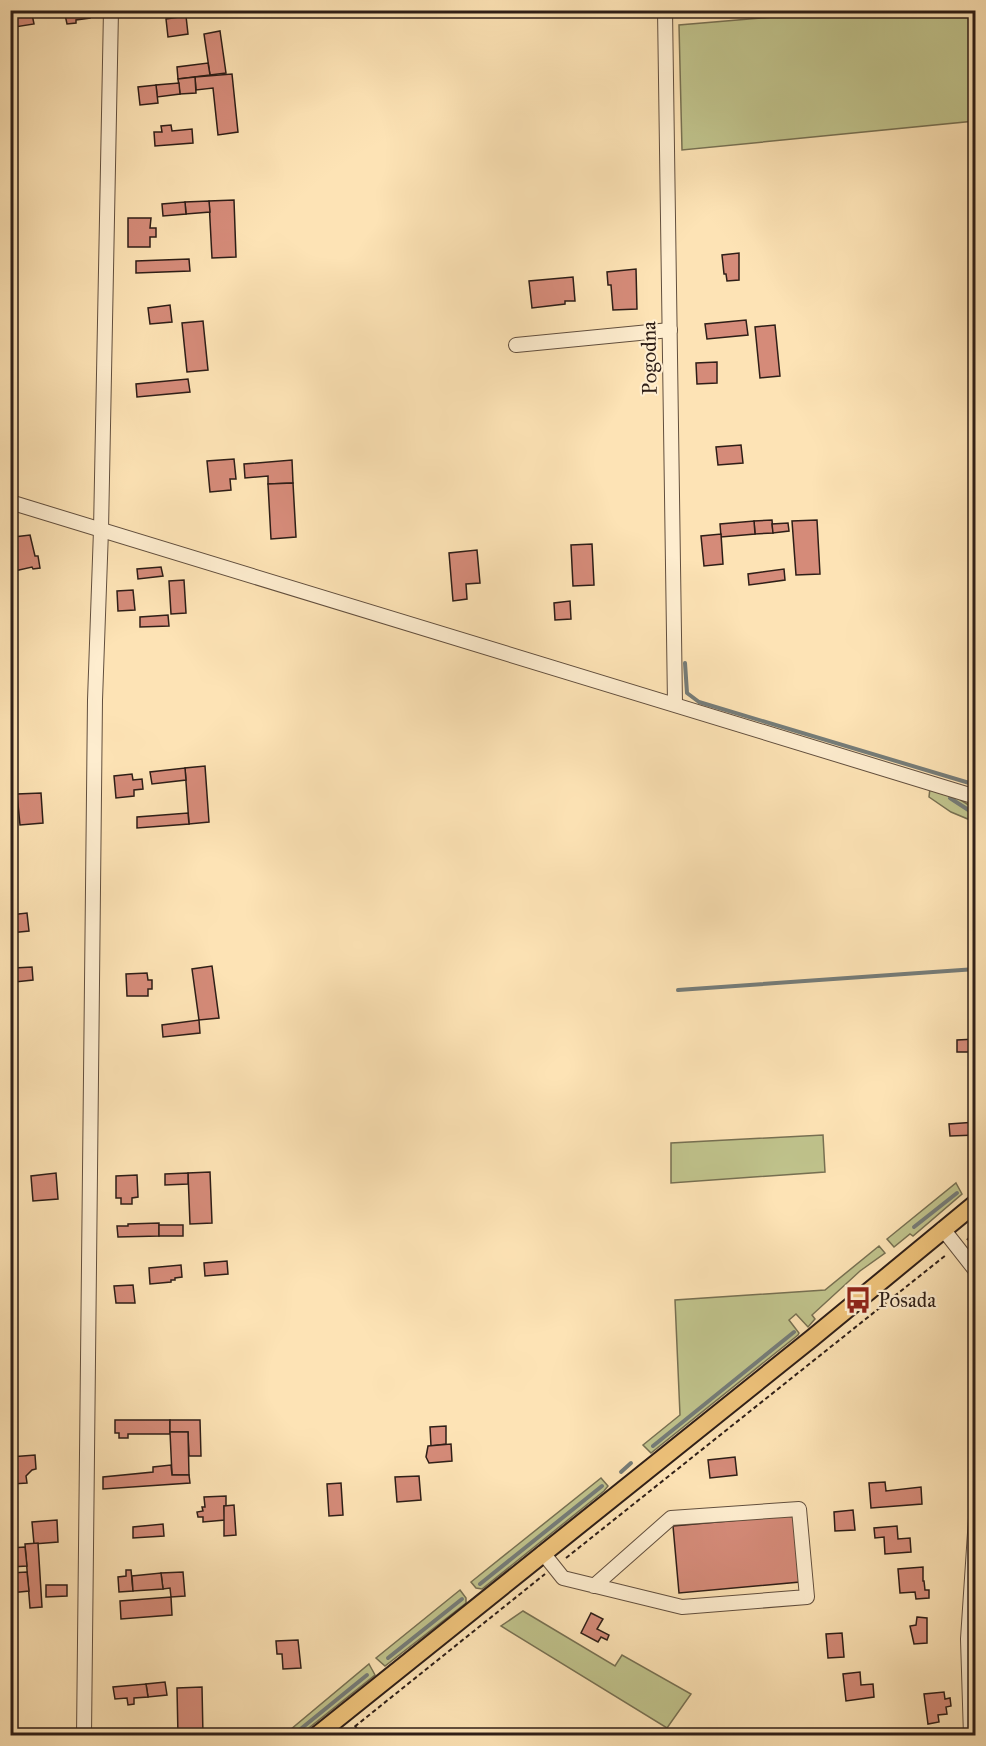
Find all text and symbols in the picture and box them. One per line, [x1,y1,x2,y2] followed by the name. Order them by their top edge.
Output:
[635,321,663,395] street label: Pogodna
[843,1285,873,1315] bus stop icon: Posada
[878,1287,936,1313] place label: Posada

